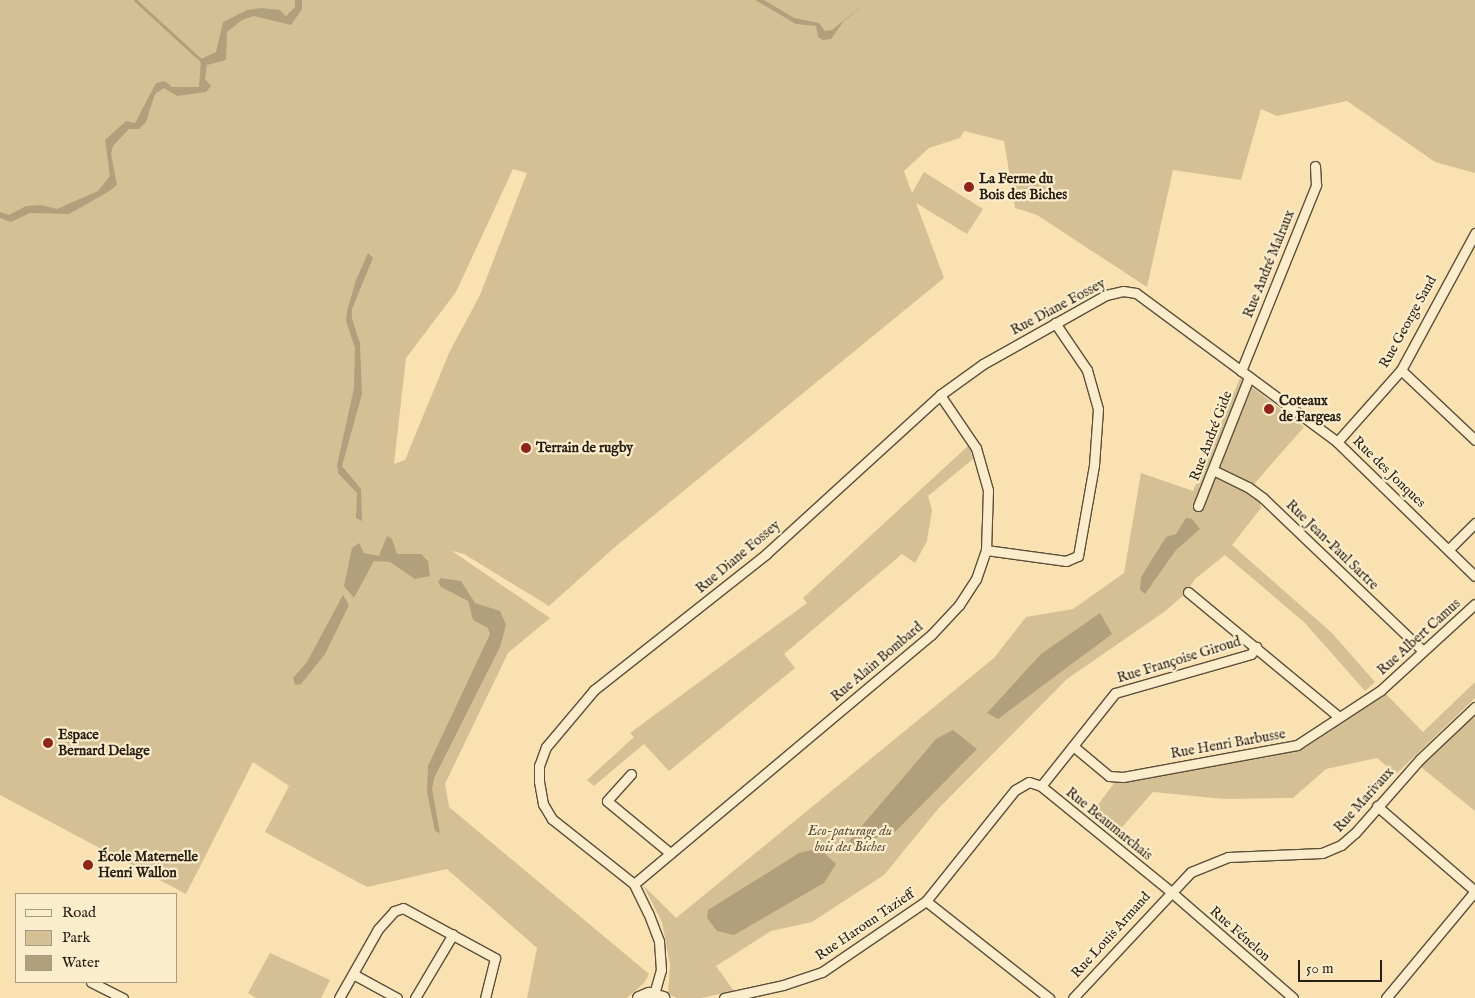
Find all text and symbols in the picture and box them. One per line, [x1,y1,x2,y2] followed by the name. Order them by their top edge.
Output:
[979,171,1067,203] place label: La Ferme du Bois des Biches
[963,181,975,193] marker: La Ferme du Bois des Biches
[1240,208,1298,320] street label: Rue André Malraux
[1376,273,1440,371] street label: Rue George Sand
[1008,275,1108,339] street label: Rue Diane Fossey
[1186,389,1236,483] street label: Rue André Gide
[1279,393,1341,426] place label: Coteaux de Fargeas
[1263,403,1275,415] marker: Coteaux de Fargeas
[1349,433,1429,511] street label: Rue des Jonques
[536,440,633,456] place label: Terrain de rugby
[520,442,532,454] marker: Terrain de rugby
[1282,497,1382,593] street label: Rue Jean-Paul Sartre
[692,517,784,597] street label: Rue Diane Fossey
[1374,595,1464,679] street label: Rue Albert Camus
[828,619,926,705] street label: Rue Alain Bombard
[1115,633,1243,687] street label: Rue Françoise Giroud
[1169,726,1287,762] street label: Rue Henri Barbusse
[58,727,150,760] place label: Espace Bernard Delage
[42,737,54,749] marker: Espace Bernard Delage
[1330,764,1398,836] street label: Rue Marivaux
[1062,784,1156,864] street label: Rue Beaumarchais
[808,823,892,856] park label: Eco-paturage du bois des Biches
[98,849,198,882] place label: École Maternelle Henri Wallon
[82,859,94,871] marker: École Maternelle Henri Wallon
[812,886,918,964] street label: Rue Haroun Tazieff
[1068,888,1154,982] street label: Rue Louis Armand
[15,893,178,983] legend
[62,903,96,922] text: Road
[1206,903,1274,965] street label: Rue Fénelon
[62,928,91,947] text: Park
[1300,950,1384,982] scale bar
[62,953,99,972] text: Water
[1306,959,1334,978] text: 50 m

